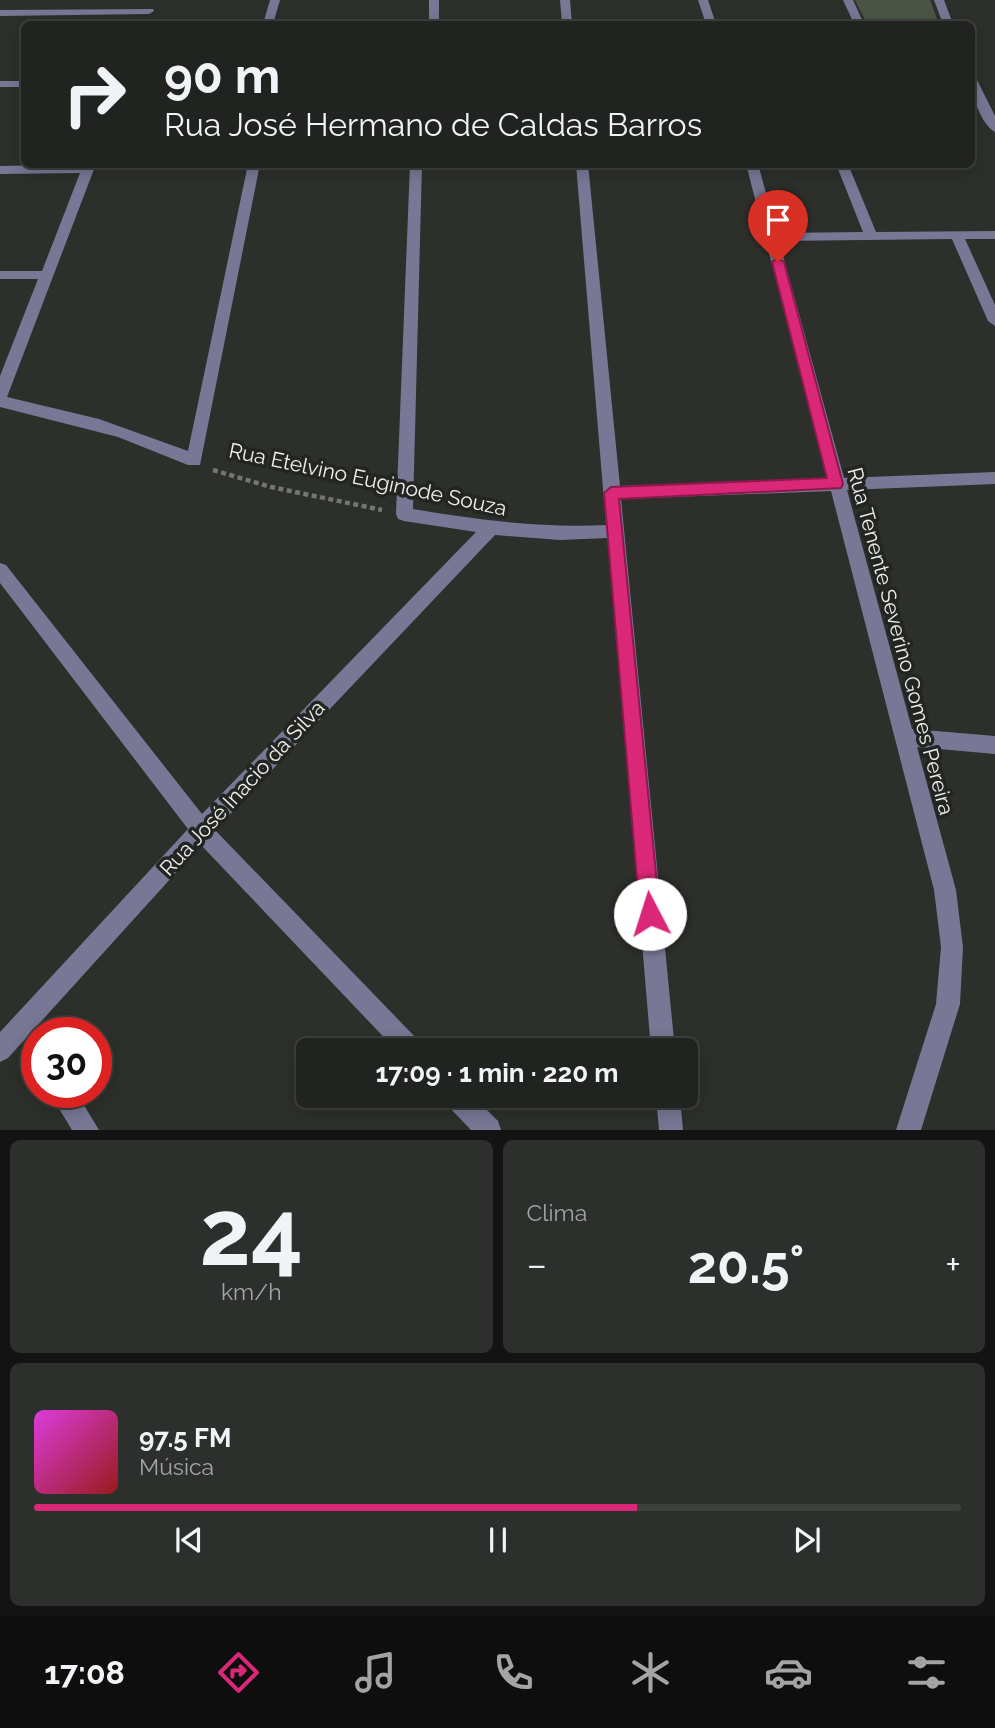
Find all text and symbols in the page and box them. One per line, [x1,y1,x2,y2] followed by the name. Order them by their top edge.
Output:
[164,47,280,104] text: 90 m
[49,49,140,140] icon: right
[164,106,702,143] text: Rua José Hermano de Caldas Barros
[748,190,808,262] pin
[759,201,797,239] icon: arrive
[227,437,509,521] street label: Rua Etelvino Euginode Souza
[843,465,959,817] street label: Rua Tenente Severino Gomes Pereira
[154,695,330,881] street label: Rua José Inacio da Silva
[613,877,687,951] position arrow
[21,1017,112,1108] speed limit sign: 30
[375,1058,619,1088] text: 17:09 · 1 min · 220 m
[200,1179,303,1286] text: 24
[527,1199,587,1226] text: Clima
[688,1234,804,1295] text: 20.5°
[527,1242,547,1287] text: −
[945,1242,961,1287] text: +
[221,1278,282,1305] text: km/h
[139,1423,231,1453] text: 97.5 FM
[139,1453,214,1480] text: Música
[170,1521,208,1559] icon: previous
[479,1521,517,1559] icon: pause
[788,1521,826,1559] icon: next
[214,1648,263,1697] icon: directions
[351,1648,400,1697] icon: music
[489,1648,538,1697] icon: phone
[626,1648,675,1697] icon: climate
[764,1648,813,1697] icon: car
[902,1648,951,1697] icon: filters
[44,1654,125,1691] text: 17:08

